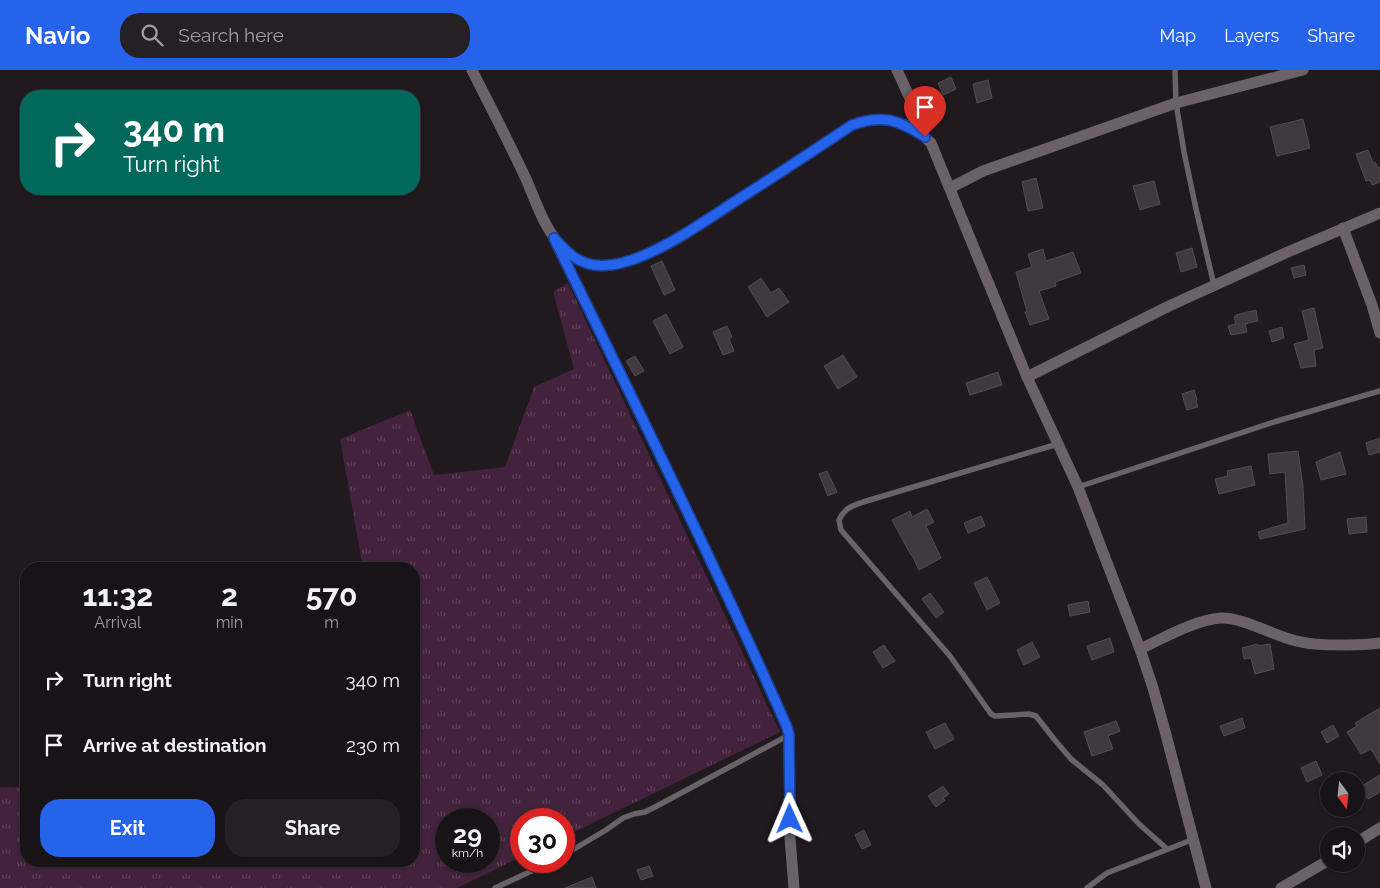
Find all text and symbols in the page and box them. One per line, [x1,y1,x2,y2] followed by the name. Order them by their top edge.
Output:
[120,13,470,58] search box
[25,21,90,50] text: Navio
[138,21,166,49] icon: search
[178,24,284,46] text: Search here
[1160,25,1196,46] text: Map
[1224,25,1279,46] text: Layers
[1307,25,1355,46] text: Share
[904,86,946,137] pin
[911,93,939,121] icon: arrive
[123,109,225,150] text: 340 m
[40,110,105,175] icon: right
[123,151,220,177] text: Turn right
[82,578,153,613] text: 11:32
[221,578,238,613] text: 2
[306,578,358,613] text: 570
[94,613,141,632] text: Arrival
[216,613,243,632] text: min
[324,613,339,632] text: m
[40,666,68,694] icon: right
[83,669,172,691] text: Turn right
[346,669,400,691] text: 340 m
[40,731,68,759] icon: arrive
[83,734,267,756] text: Arrive at destination
[346,734,400,756] text: 230 m
[1320,772,1365,818] north arrow
[1320,772,1365,872] map controls
[763,792,815,844] position arrow
[40,799,215,857] button: Exit
[225,799,400,857] button: Share
[510,808,575,873] speed limit sign: 30
[453,819,482,849] text: 29
[1320,827,1365,872] button: sound
[452,846,483,860] text: km/h

